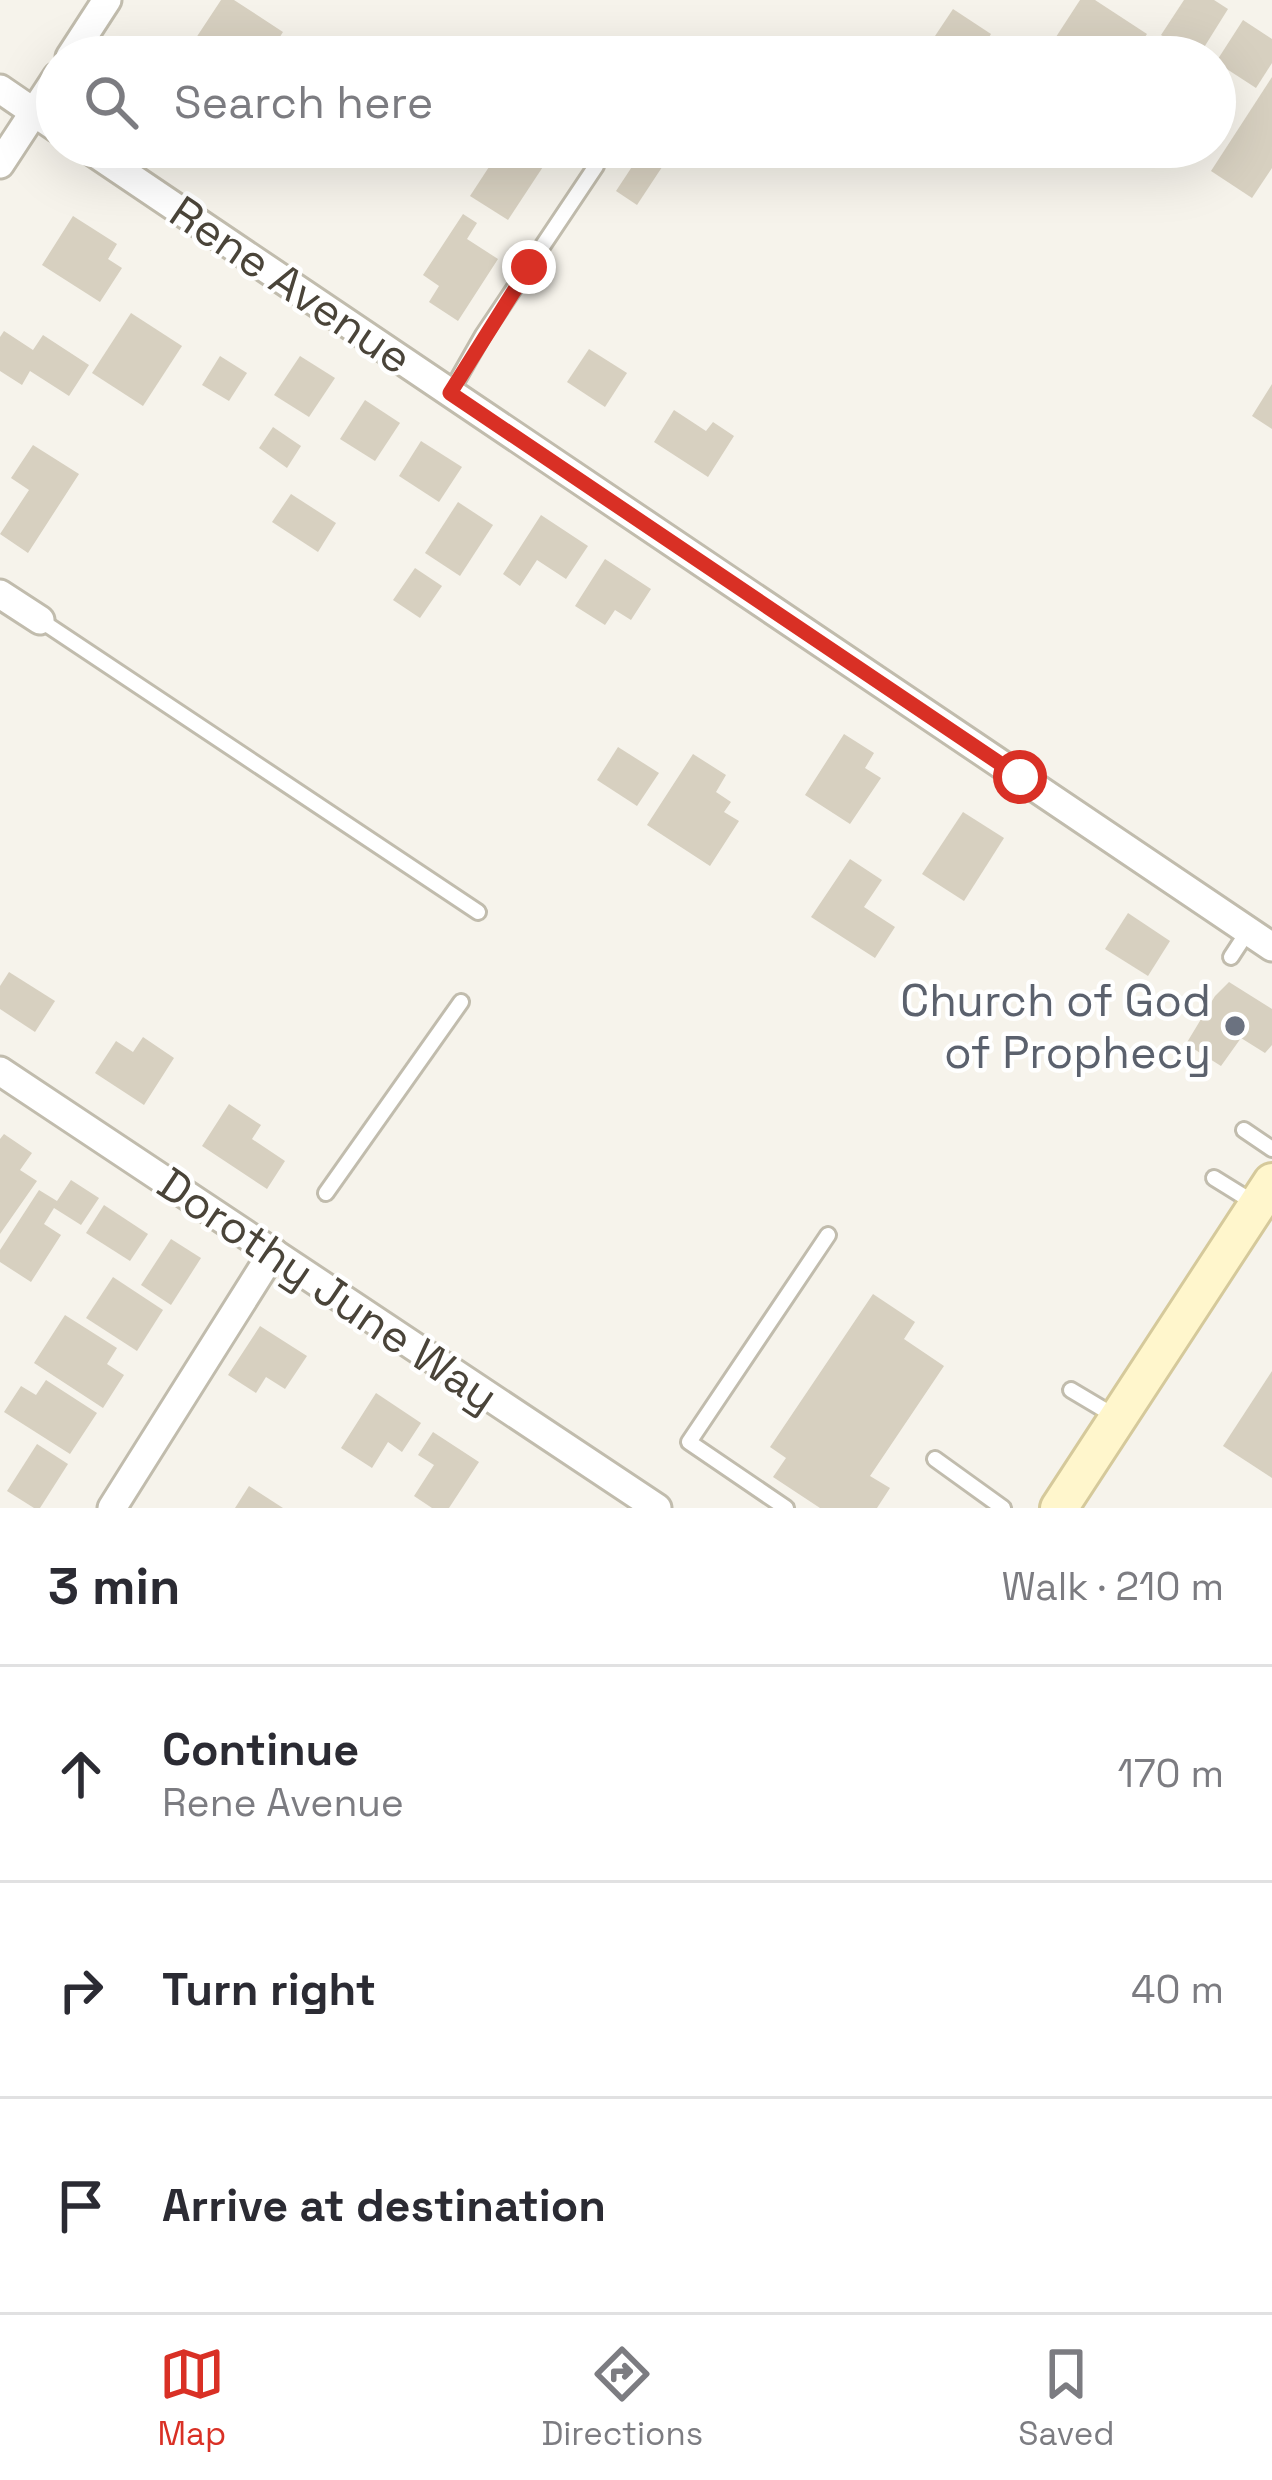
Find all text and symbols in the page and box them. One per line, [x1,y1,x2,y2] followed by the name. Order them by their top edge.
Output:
[36,36,1236,168] search box
[78,69,144,135] icon: search
[174,74,433,131] text: Search here
[159,183,423,387] street label: Rene Avenue
[502,240,556,294] route end
[993,750,1047,804] route start
[900,972,1211,1081] place label: Church of God of Prophecy
[1222,1013,1248,1039] marker: Church of God of Prophecy
[147,1155,509,1425] street label: Dorothy June Way
[48,1554,181,1619] text: 3 min
[1002,1562,1224,1611] text: Walk · 210 m
[162,1721,359,1778] text: Continue
[48,1741,114,1807] icon: ahead
[1117,1749,1224,1798] text: 170 m
[162,1778,404,1827] text: Rene Avenue
[48,1957,114,2023] icon: right
[162,1961,376,2018] text: Turn right
[1131,1965,1224,2014] text: 40 m
[48,2173,114,2239] icon: arrive
[162,2177,606,2234] text: Arrive at destination
[158,2341,226,2455] tab: Map
[541,2341,703,2455] tab: Directions
[1018,2341,1114,2455] tab: Saved

